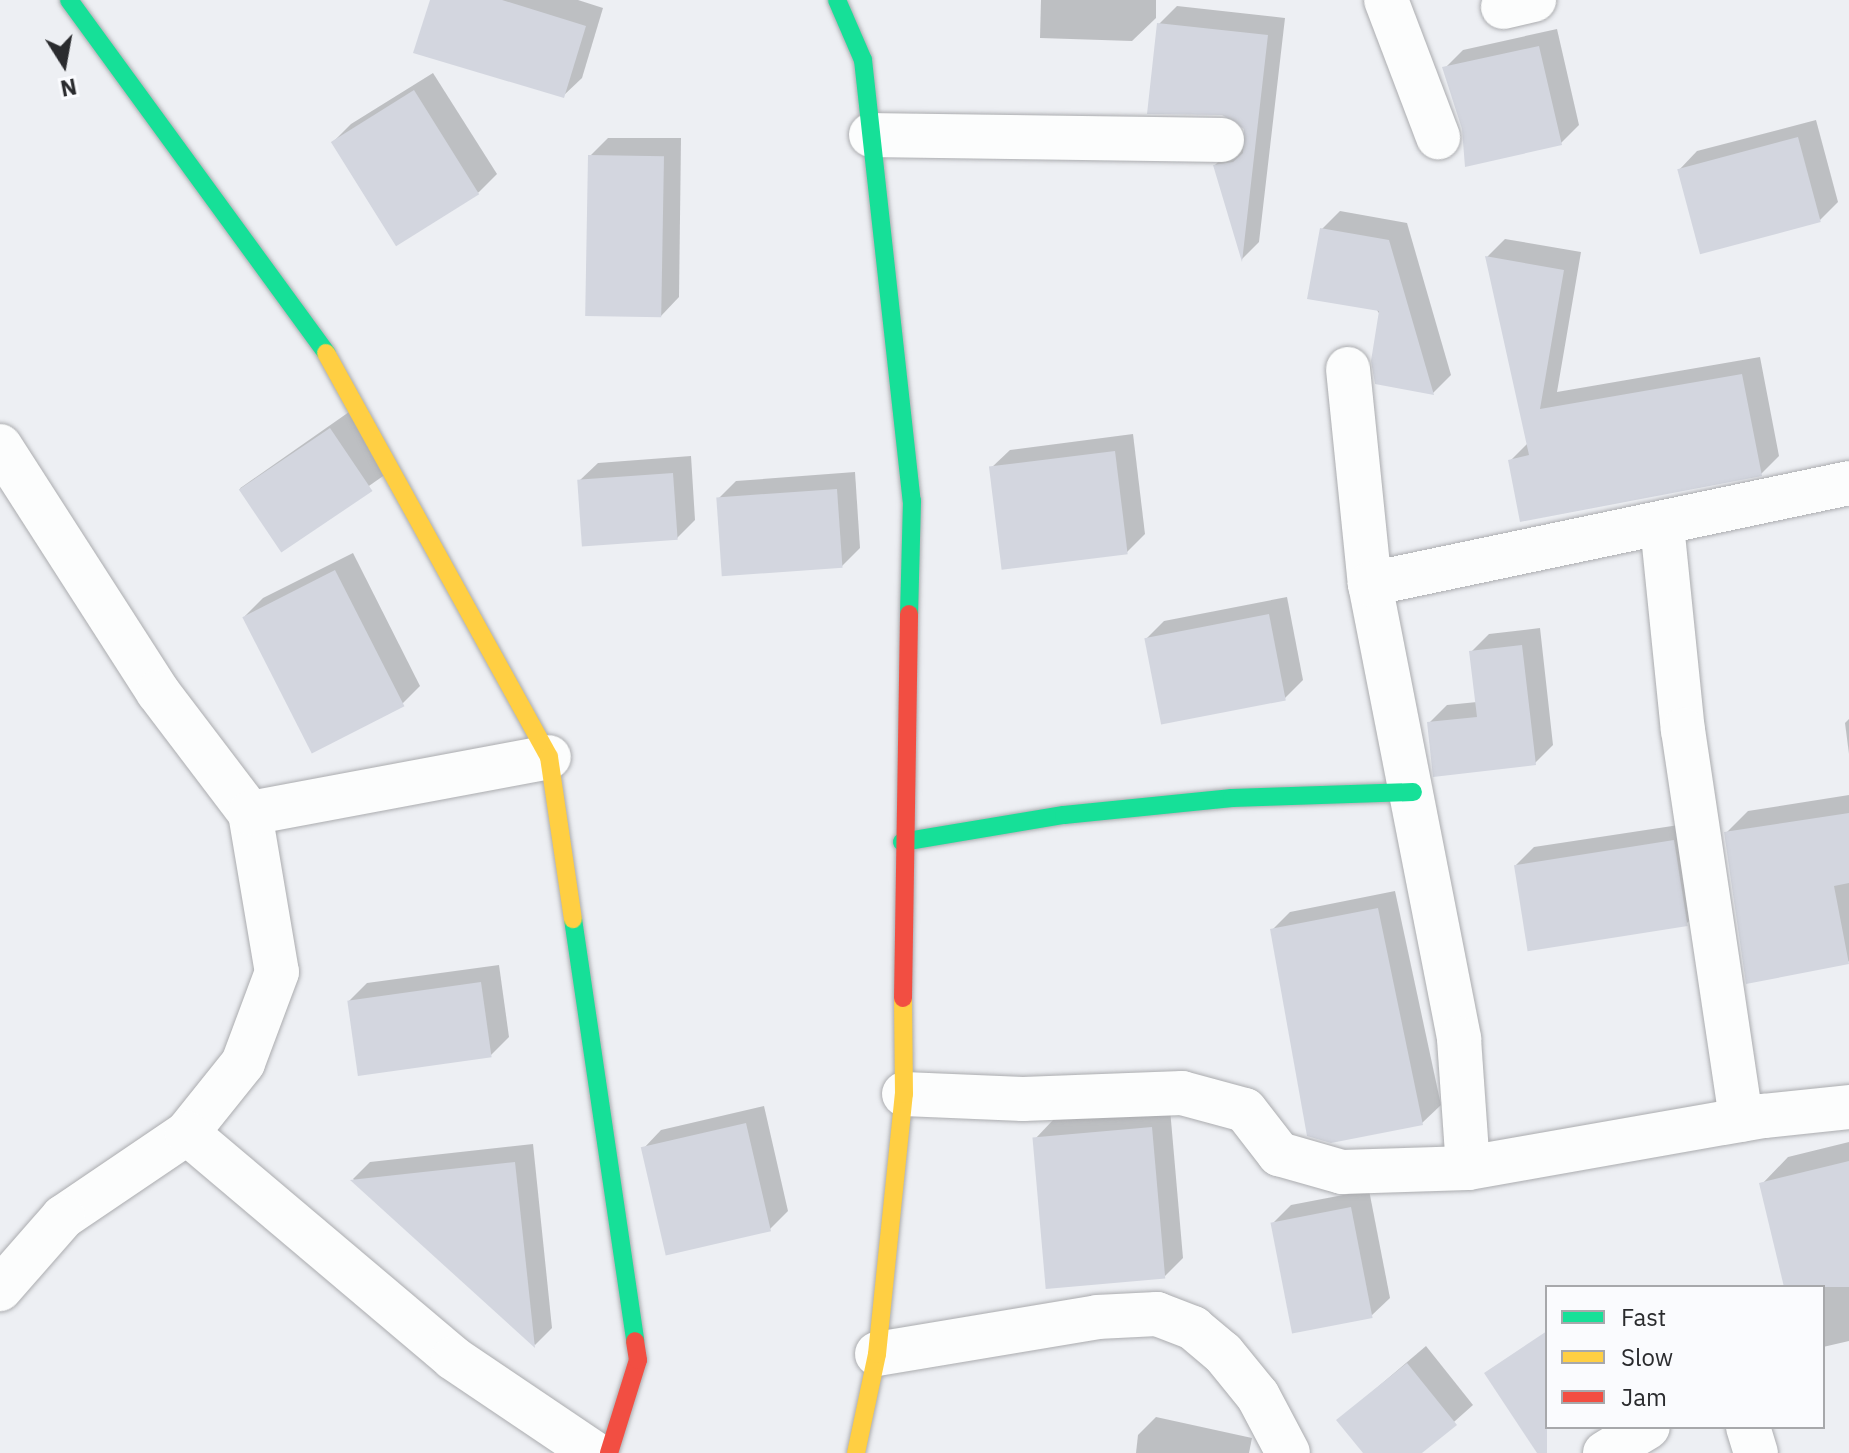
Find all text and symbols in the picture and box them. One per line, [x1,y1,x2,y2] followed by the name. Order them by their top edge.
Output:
[24,24,104,104] north arrow
[58,72,79,104] text: N
[1545,1285,1825,1429] legend
[1621,1301,1666,1333] text: Fast
[1621,1341,1673,1373] text: Slow
[1621,1381,1667,1413] text: Jam

